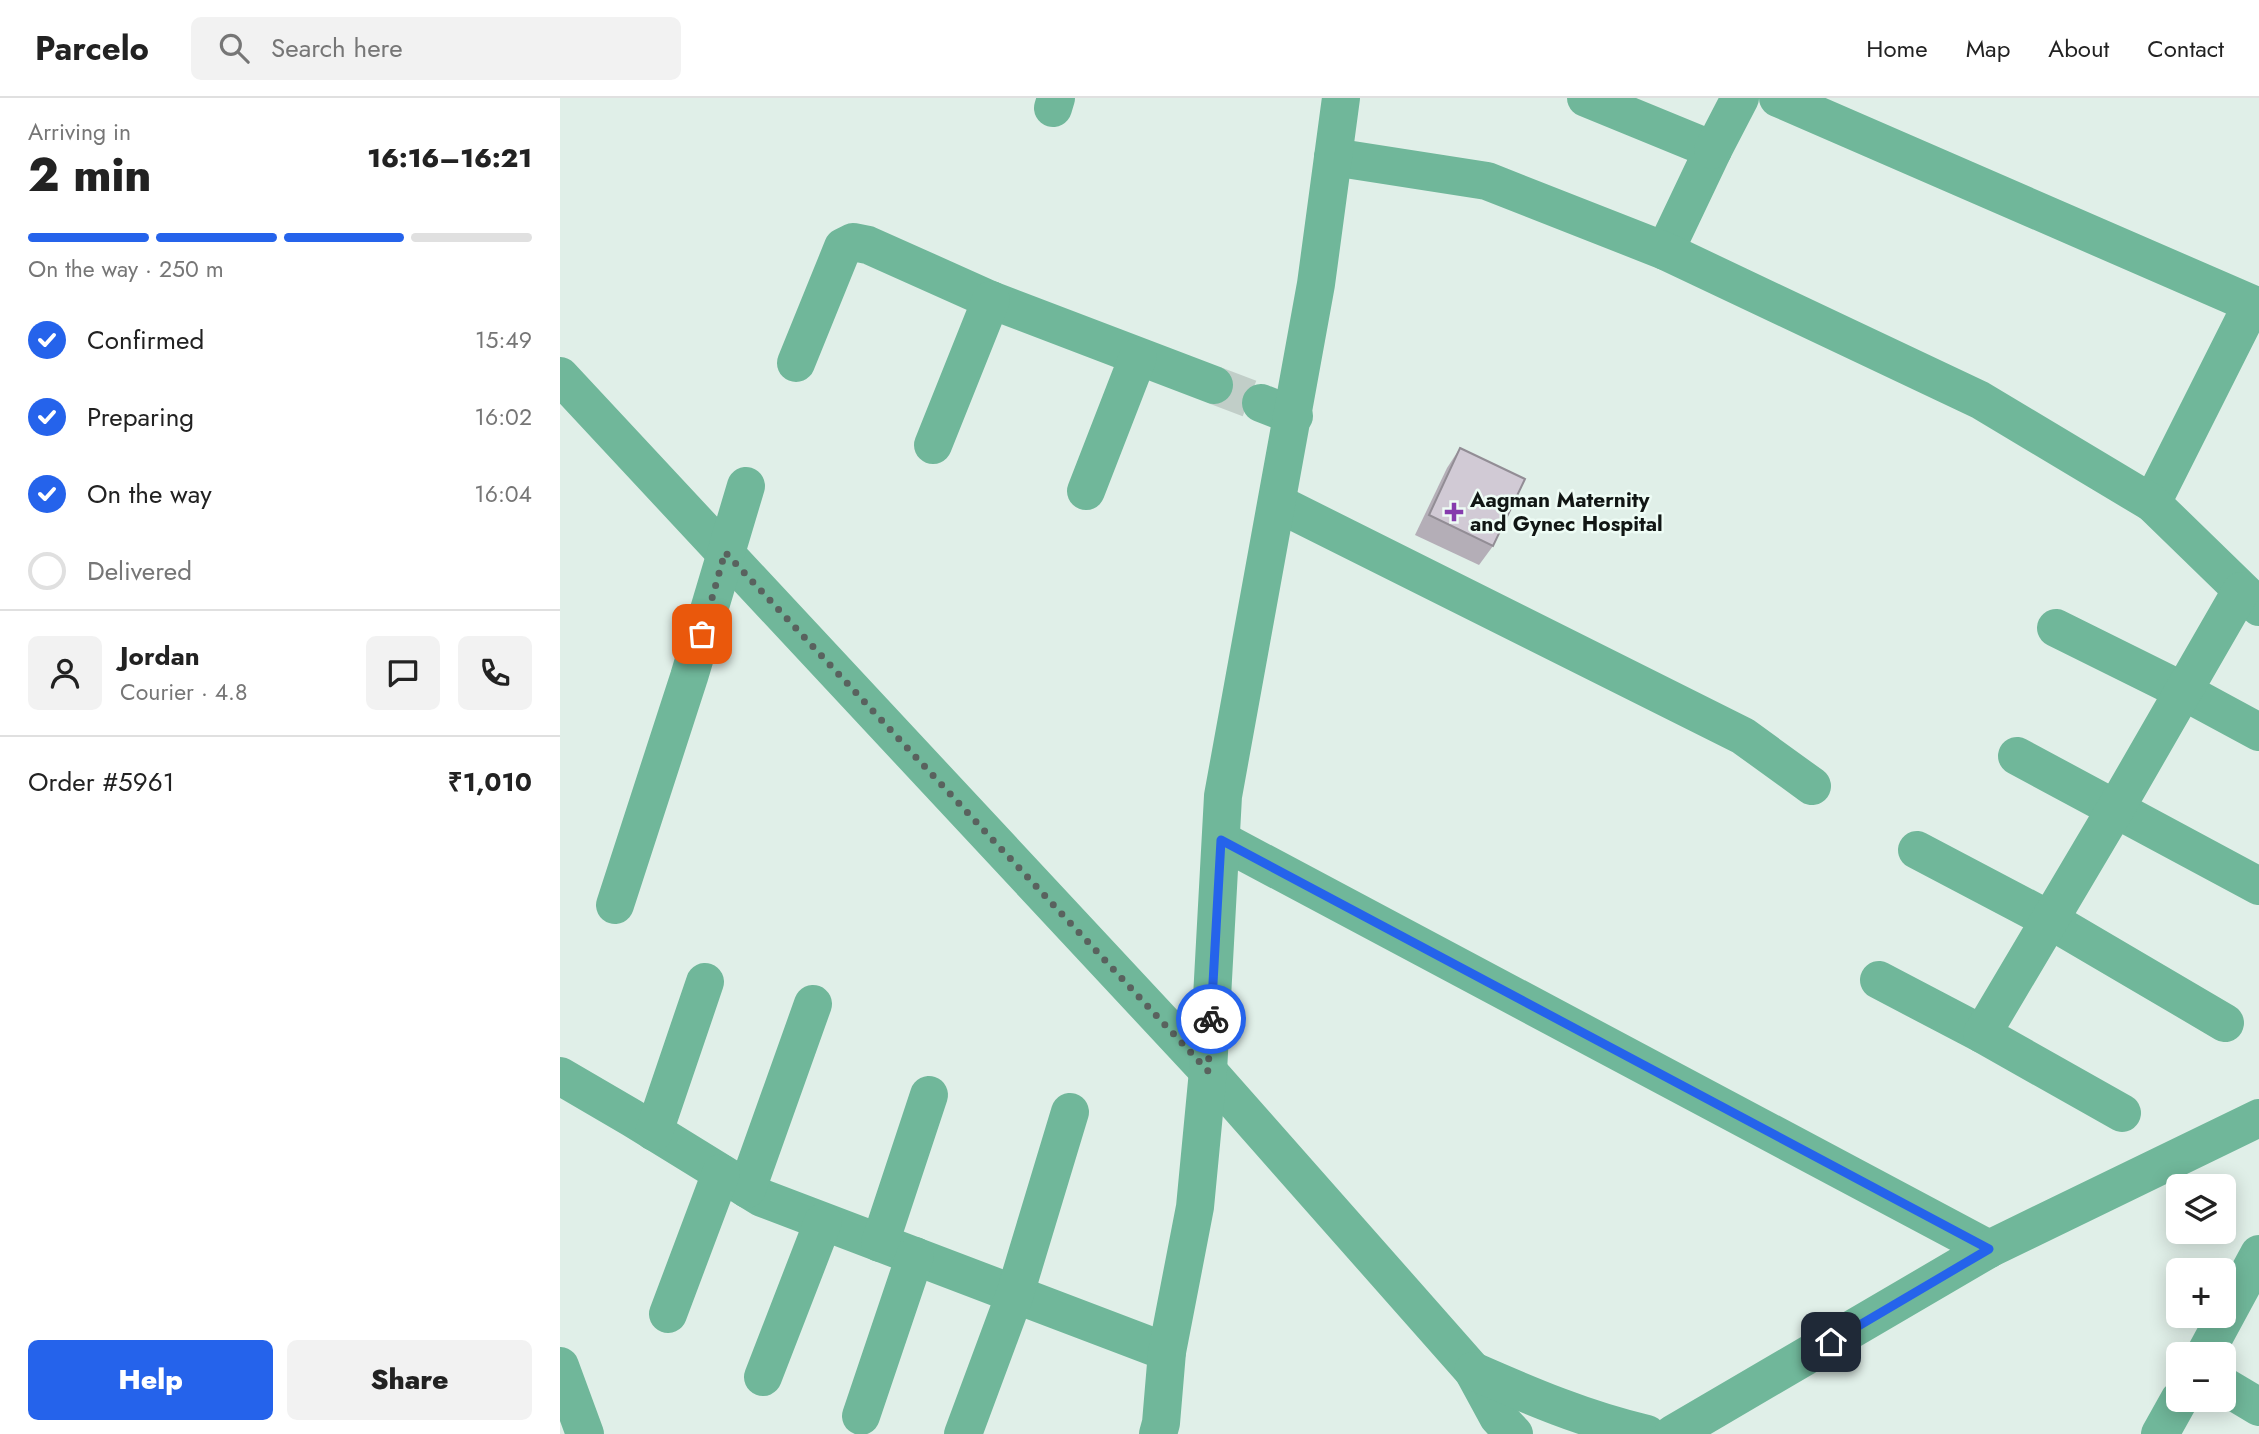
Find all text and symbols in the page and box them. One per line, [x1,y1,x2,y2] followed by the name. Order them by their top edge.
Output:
[191,17,681,80] search box
[35,25,149,72] text: Parcelo
[215,29,253,67] icon: search
[271,29,403,67] text: Search here
[1866,31,1928,66] text: Home
[1966,31,2010,66] text: Map
[2048,31,2109,66] text: About
[2147,31,2224,66] text: Contact
[28,115,131,149] text: Arriving in
[367,139,532,177] text: 16:16–16:21
[28,142,152,208] text: 2 min
[28,252,224,286] text: On the way · 250 m
[28,321,66,359] icon: check
[87,321,204,359] text: Confirmed
[475,323,532,357] text: 15:49
[28,398,66,436] icon: check
[87,398,194,436] text: Preparing
[475,400,532,434] text: 16:02
[28,475,66,513] icon: check
[87,475,212,513] text: On the way
[474,477,532,511] text: 16:04
[1469,485,1663,539] place label: Aagman Maternity and Gynec Hospital
[1444,502,1464,522] marker: Aagman Maternity and Gynec Hospital
[87,552,192,590] text: Delivered
[672,604,732,664] pin
[683,615,721,653] icon: bag
[28,636,102,710] button: person
[366,636,440,710] button: chat
[458,636,532,710] button: phone
[120,637,200,675] text: Jordan
[120,675,248,709] text: Courier · 4.8
[28,763,174,801] text: Order #5961
[448,763,532,801] text: ₹1,010
[1176,984,1246,1054] courier
[1192,1000,1230,1038] icon: bike
[2166,1174,2236,1412] map controls
[2166,1174,2236,1244] button: layers
[2166,1258,2236,1328] button: +
[1801,1312,1861,1372] pin
[1812,1323,1850,1361] icon: home
[28,1340,273,1420] button: Help
[287,1340,532,1420] button: Share
[2166,1342,2236,1412] button: −

